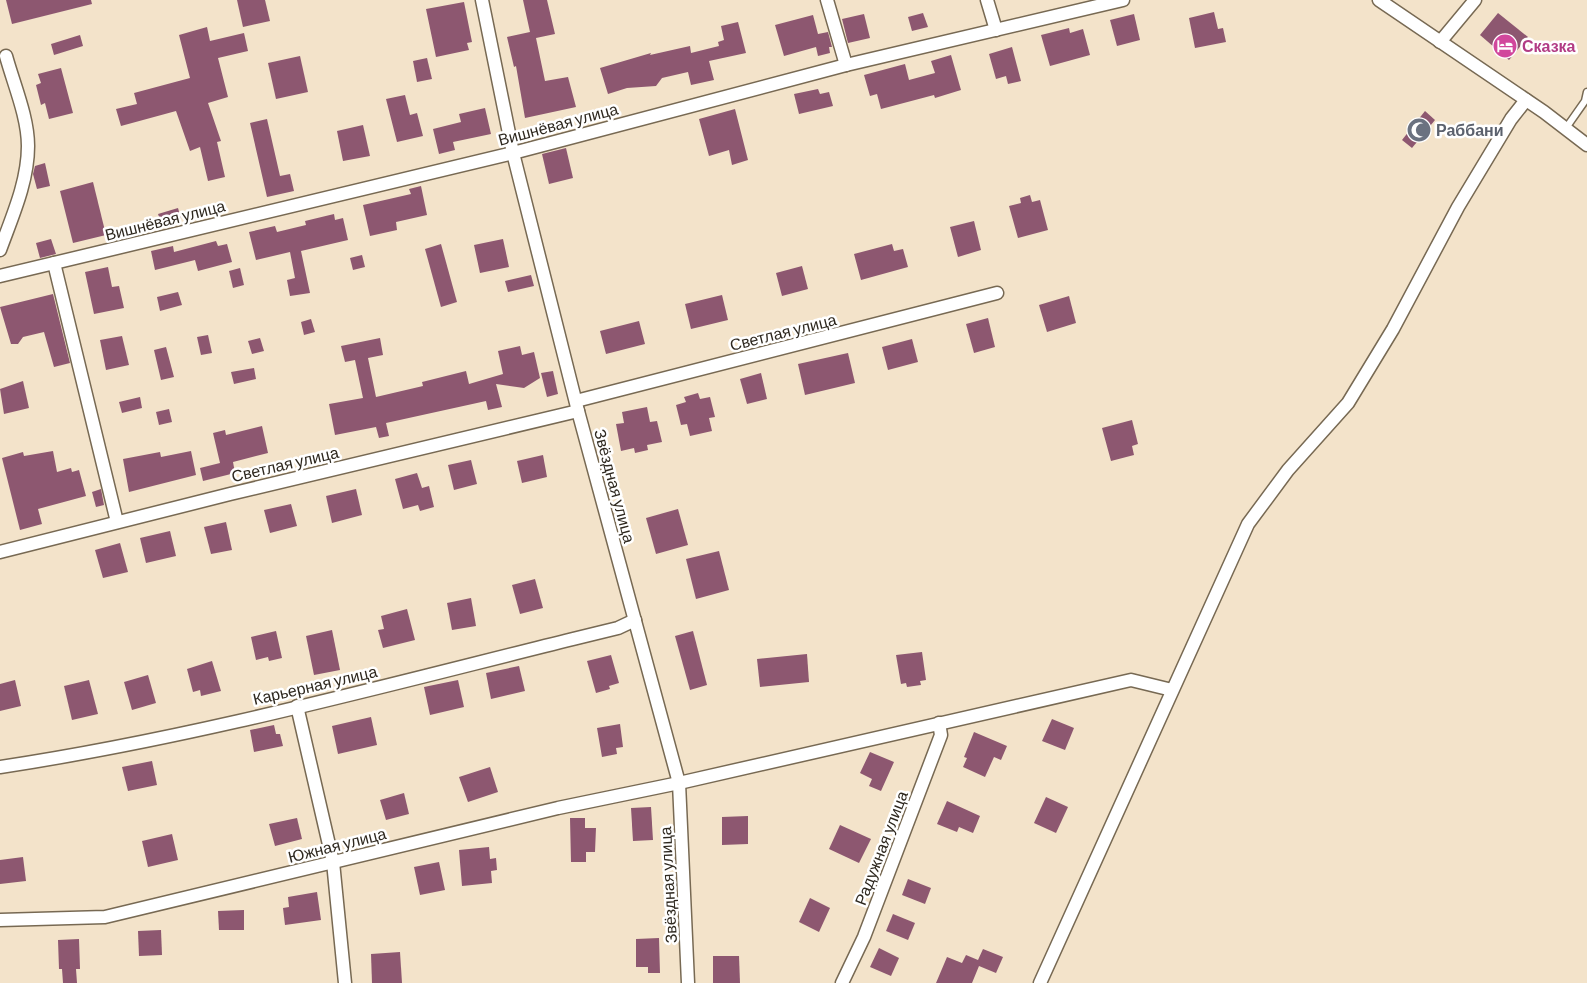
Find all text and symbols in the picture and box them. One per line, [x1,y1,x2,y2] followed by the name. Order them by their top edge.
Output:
[1492,33,1518,59] hotel icon: Сказка
[1522,36,1576,55] place label: Сказка
[496,98,620,149] street label: Вишнёвая улица
[1406,117,1432,143] mosque icon: Раббани
[1436,120,1504,139] place label: Раббани
[103,195,227,244] street label: Вишнёвая улица
[728,309,838,354] street label: Светлая улица
[591,427,640,545] street label: Звёздная улица
[229,442,340,485] street label: Светлая улица
[251,661,379,708] street label: Карьерная улица
[850,788,911,908] street label: Радужная улица
[286,823,388,866] street label: Южная улица
[655,826,680,944] street label: Звёздная улица

